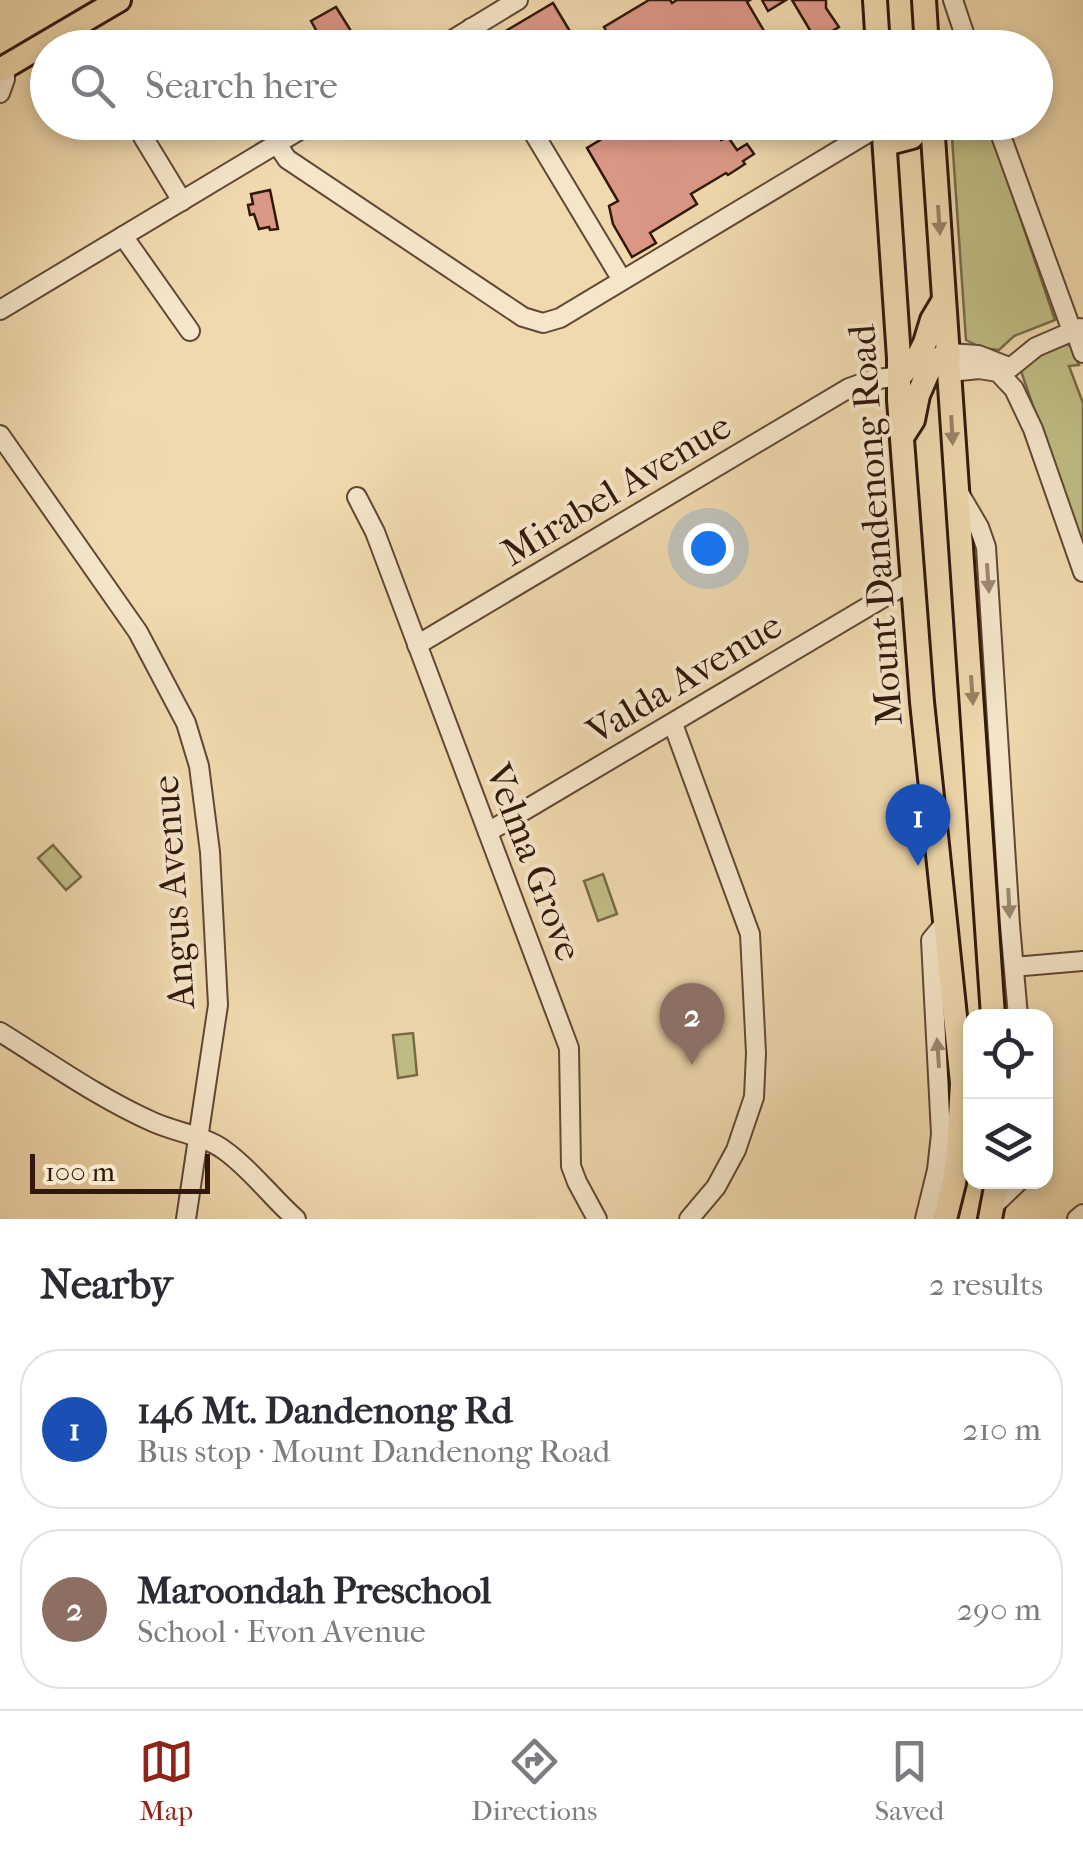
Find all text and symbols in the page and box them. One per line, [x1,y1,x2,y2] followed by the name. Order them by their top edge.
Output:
[30,30,1053,140] search box
[65,58,120,113] icon: search
[145,63,338,108] text: Search here
[931,204,947,236] one-way arrow
[839,323,912,727] street label: Mount Dandenong Road
[493,403,739,576] street label: Mirabel Avenue
[945,414,961,446] one-way arrow
[683,523,734,574] your location
[981,563,997,595] one-way arrow
[578,603,790,755] street label: Valda Avenue
[964,675,980,706] one-way arrow
[475,756,592,967] street label: Velma Grove
[143,774,204,1012] street label: Angus Avenue
[886,784,950,866] pin: 1
[1001,887,1017,919] one-way arrow
[660,982,724,1065] pin: 2
[963,1009,1053,1189] map controls
[963,1009,1053,1099] button: locate
[930,1037,946,1069] one-way arrow
[963,1099,1053,1189] button: layers
[30,1149,210,1194] scale bar
[45,1155,115,1188] text: 100 m
[40,1260,172,1309] text: Nearby
[929,1266,1043,1303] text: 2 results
[137,1388,512,1433] text: 146 Mt. Dandenong Rd
[69,1411,80,1448] text: 1
[962,1411,1041,1448] text: 210 m
[137,1433,610,1470] text: Bus stop · Mount Dandenong Road
[137,1568,491,1613] text: Maroondah Preschool
[66,1591,83,1628] text: 2
[957,1591,1041,1628] text: 290 m
[137,1613,426,1650] text: School · Evon Avenue
[139,1734,194,1827] tab: Map
[471,1734,597,1827] tab: Directions
[875,1734,944,1827] tab: Saved

